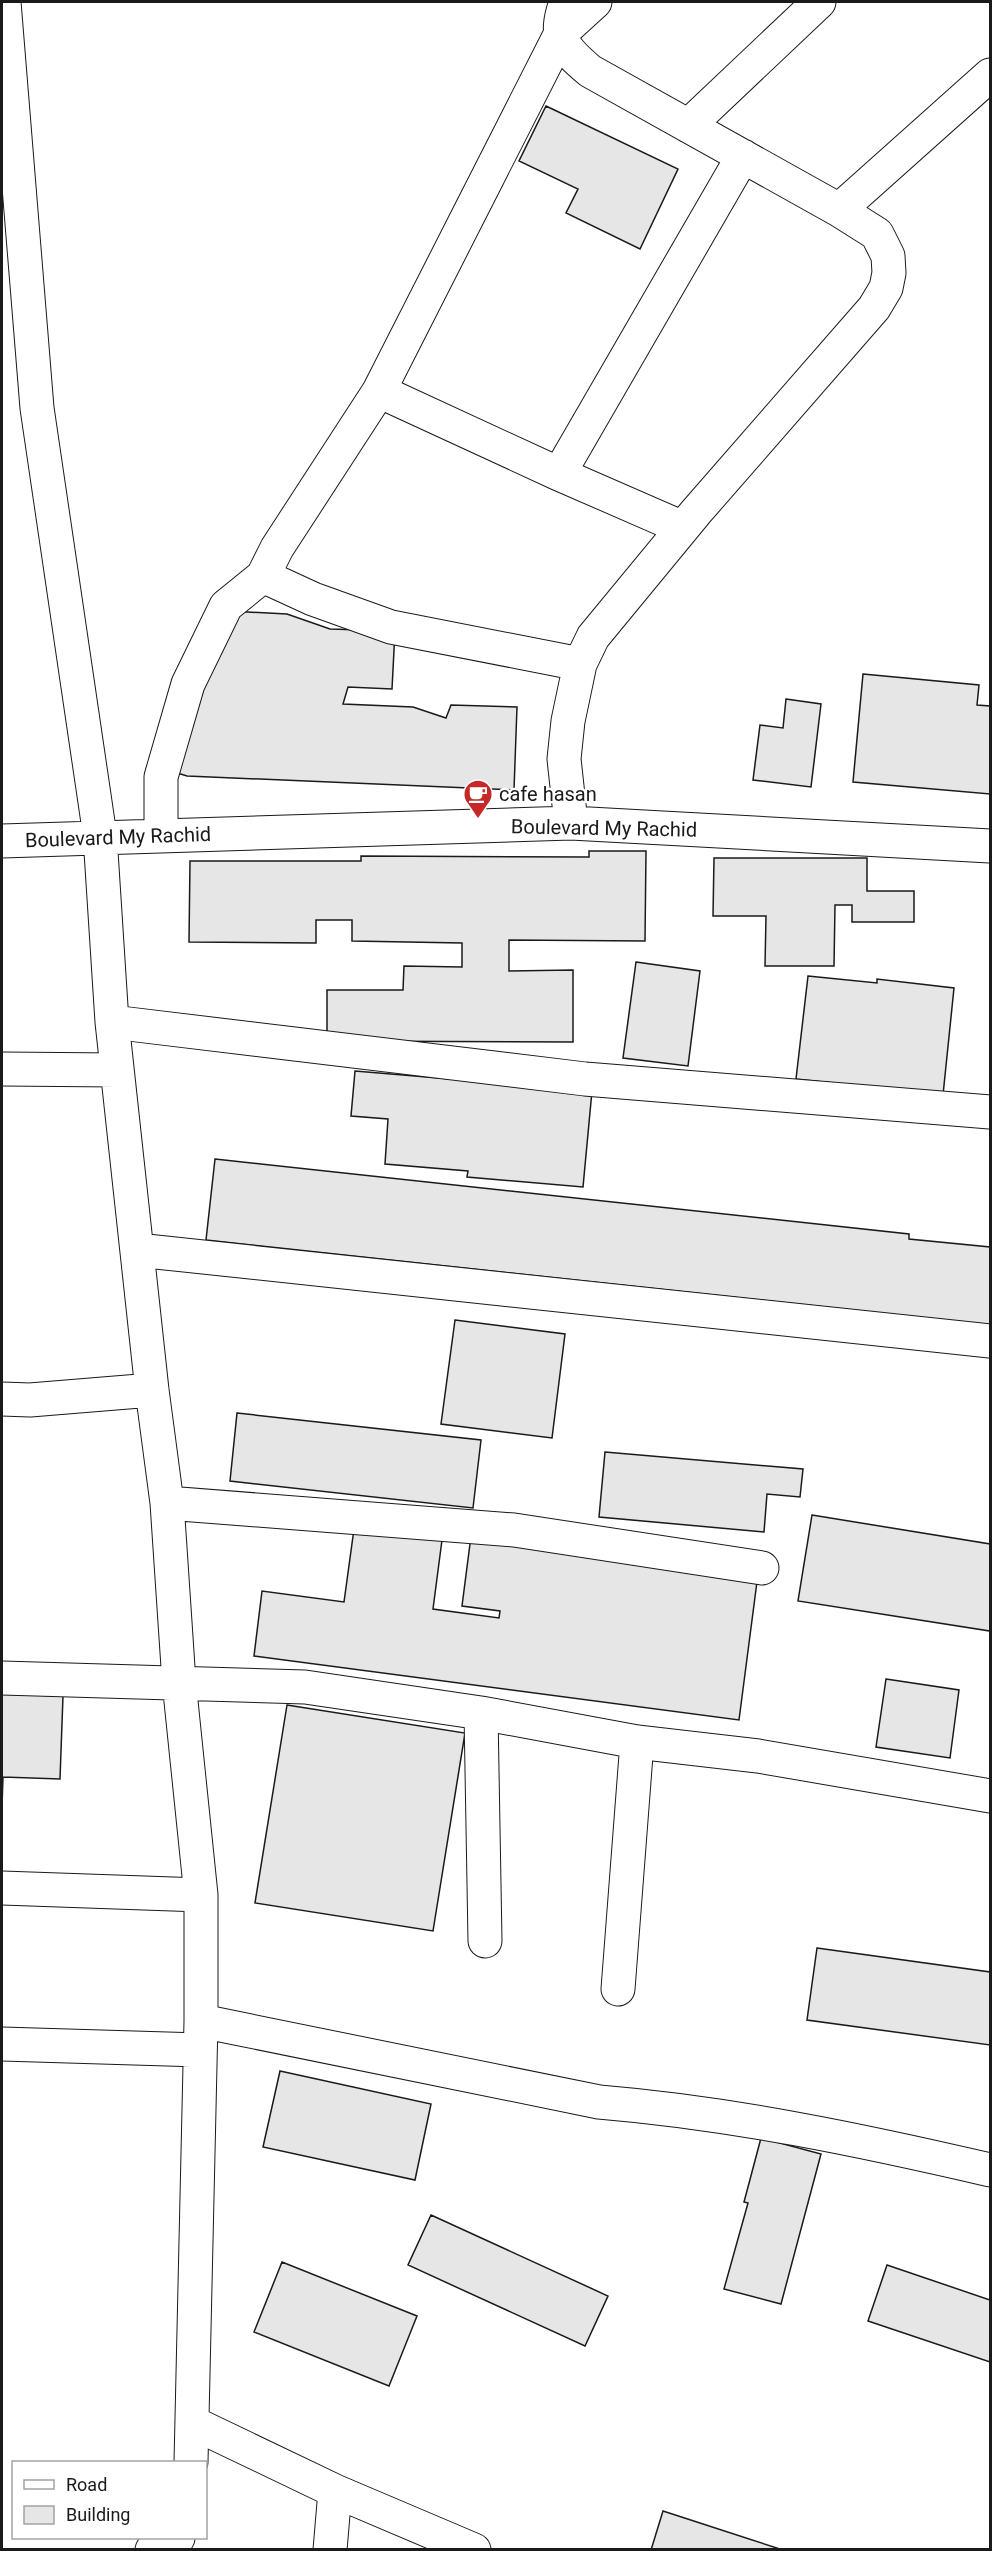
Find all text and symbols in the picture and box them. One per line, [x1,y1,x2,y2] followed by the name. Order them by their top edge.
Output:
[462,778,494,820] cafe icon: cafe hasan
[499,782,597,806] place label: cafe hasan
[511,814,697,842] street label: Boulevard My Rachid
[25,822,211,852] street label: Boulevard My Rachid
[12,2461,207,2539] legend
[66,2474,107,2495] text: Road
[66,2504,130,2525] text: Building

